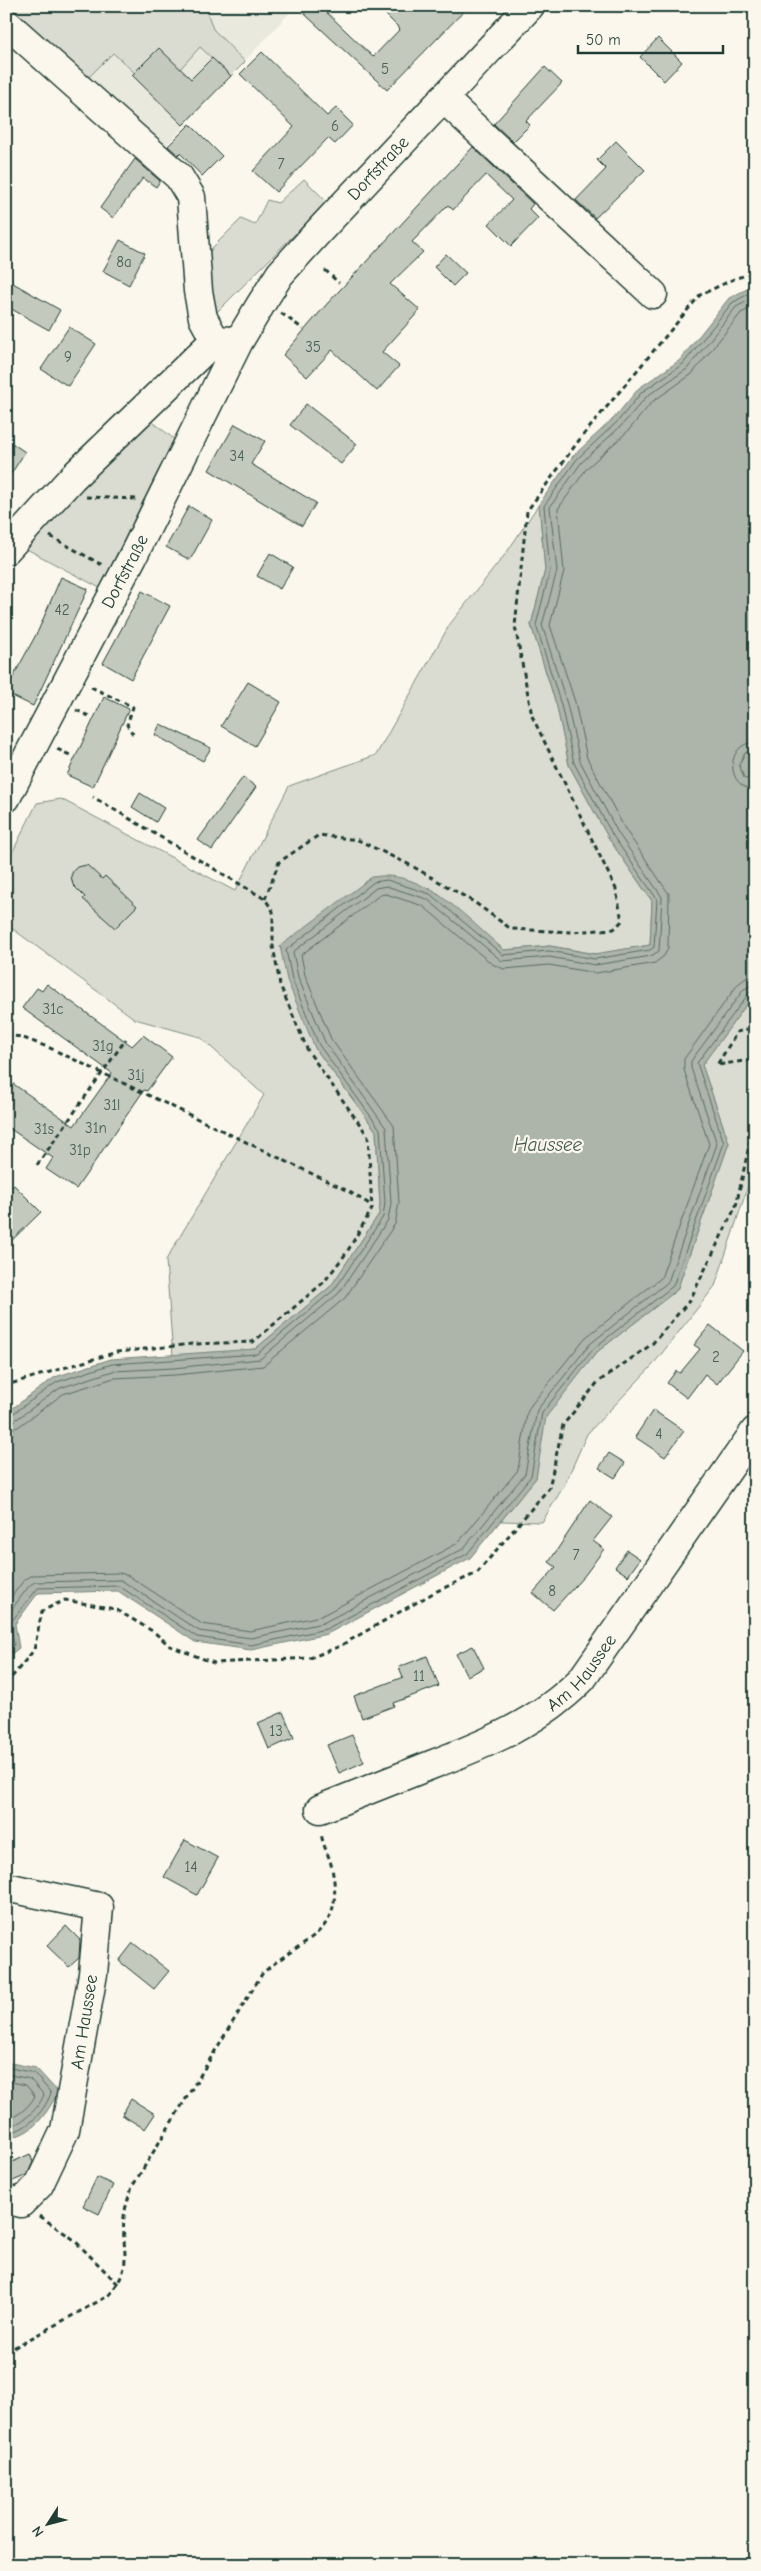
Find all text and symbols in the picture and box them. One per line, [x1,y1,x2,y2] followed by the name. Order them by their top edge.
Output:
[578,22,724,54] scale bar
[586,31,621,49] text: 50 m
[381,60,389,78] house number: 5
[331,117,339,135] house number: 6
[343,132,414,205] street label: Dorfstraße
[277,155,285,173] house number: 7
[116,253,132,271] house number: 8a
[305,338,321,356] house number: 35
[64,348,72,366] house number: 9
[230,447,244,465] house number: 34
[97,531,153,612] street label: Dorfstraße
[54,601,70,619] house number: 42
[43,1000,63,1018] house number: 31c
[92,1037,114,1055] house number: 31g
[127,1066,145,1084] house number: 31j
[104,1096,120,1114] house number: 31l
[85,1119,107,1137] house number: 31n
[34,1120,54,1138] house number: 31s
[514,1134,583,1156] water label: Haussee
[69,1141,91,1159] house number: 31p
[712,1348,720,1366] house number: 2
[655,1425,663,1443] house number: 4
[572,1546,580,1564] house number: 7
[548,1582,556,1600] house number: 8
[543,1630,621,1716] street label: Am Haussee
[413,1667,425,1685] house number: 11
[269,1722,283,1740] house number: 13
[184,1858,198,1876] house number: 14
[67,1973,102,2071] street label: Am Haussee
[22,2498,72,2548] north arrow
[28,2523,47,2540] text: N

